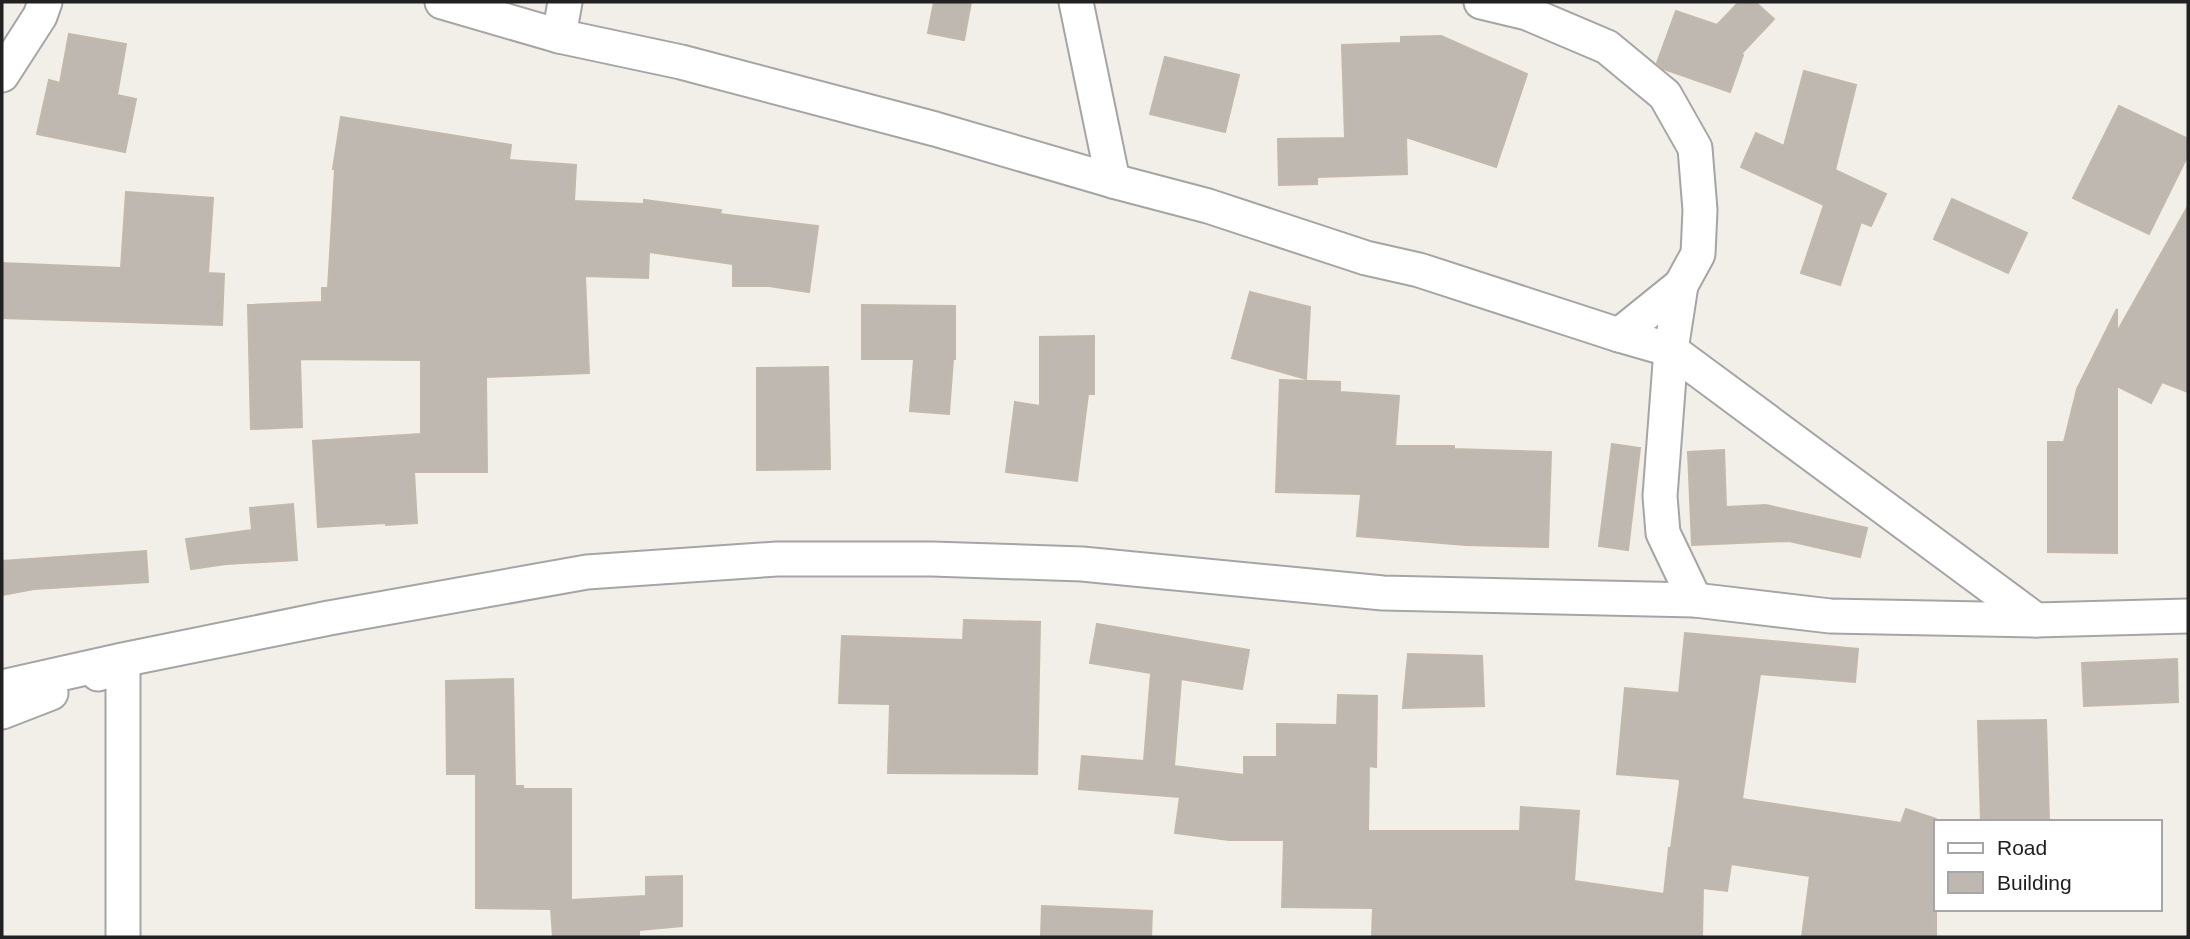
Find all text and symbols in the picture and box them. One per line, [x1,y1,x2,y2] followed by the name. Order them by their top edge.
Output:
[1934,820,2162,911] legend
[1997,836,2047,859] text: Road
[1997,871,2072,894] text: Building

